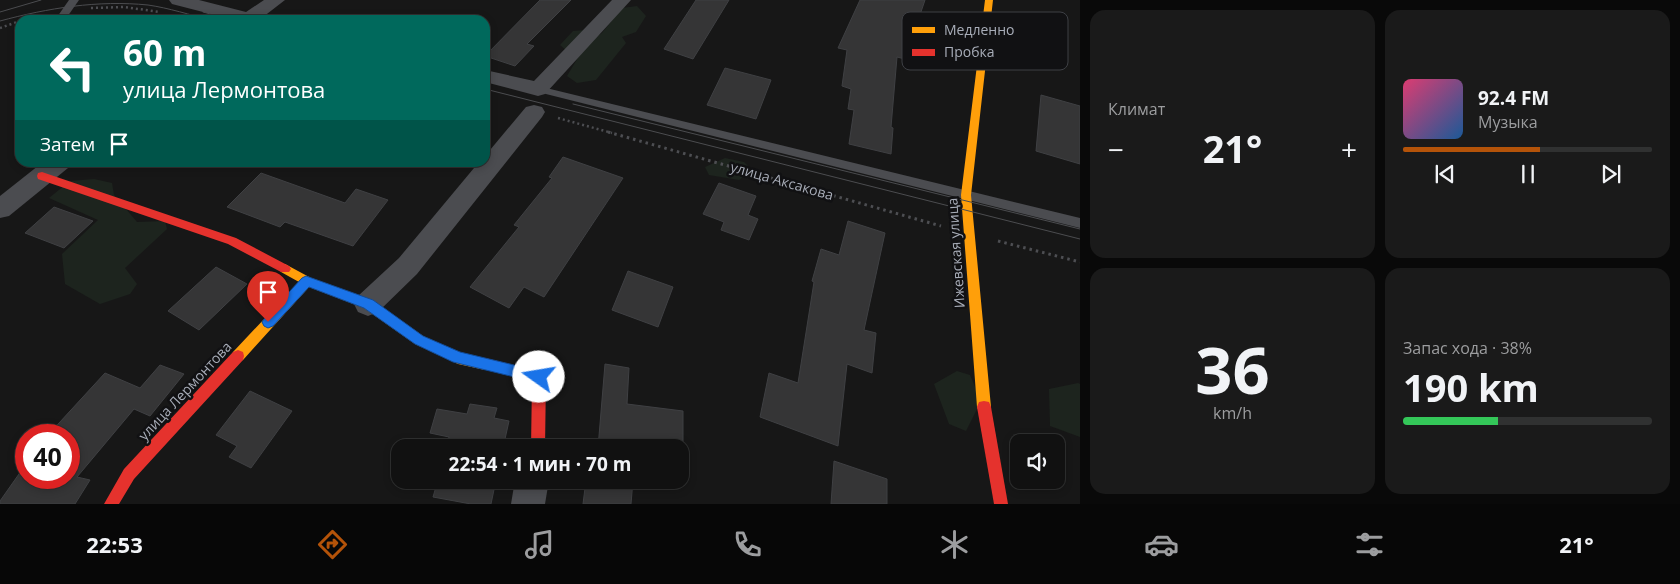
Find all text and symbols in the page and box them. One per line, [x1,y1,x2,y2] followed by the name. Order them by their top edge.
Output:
[902,12,1068,70] legend
[944,20,1015,39] text: Медленно
[123,29,206,76] text: 60 m
[40,35,105,100] icon: left
[944,42,995,61] text: Пробка
[123,74,325,104] text: улица Лермонтова
[1478,85,1549,111] text: 92.4 FM
[1108,98,1165,120] text: Климат
[1478,111,1538,133] text: Музыка
[1203,122,1262,174] text: 21°
[105,130,133,158] icon: arrive
[1108,130,1124,168] text: −
[1341,130,1357,168] text: +
[40,131,95,157] text: Затем
[728,157,836,204] street label: улица Аксакова
[1431,160,1459,188] icon: previous
[1514,160,1542,188] icon: pause
[1597,160,1625,188] icon: next
[942,197,969,309] street label: Ижевская улица
[247,271,289,322] pin
[254,278,282,306] icon: arrive
[1195,325,1270,413] text: 36
[134,337,235,444] street label: улица Лермонтова
[1403,337,1532,359] text: Запас хода · 38%
[512,350,564,402] position arrow
[1403,361,1539,413] text: 190 km
[1213,402,1252,424] text: km/h
[15,424,80,489] speed limit sign: 40
[1010,434,1065,489] map controls
[1010,434,1065,489] button: sound
[449,451,631,477] text: 22:54 · 1 мин · 70 m
[315,527,350,562] icon: directions
[522,527,557,562] icon: music
[730,527,765,562] icon: phone
[937,527,972,562] icon: climate
[1144,527,1179,562] icon: car
[1352,527,1387,562] icon: filters
[86,529,143,559] text: 22:53
[1559,529,1594,559] text: 21°

